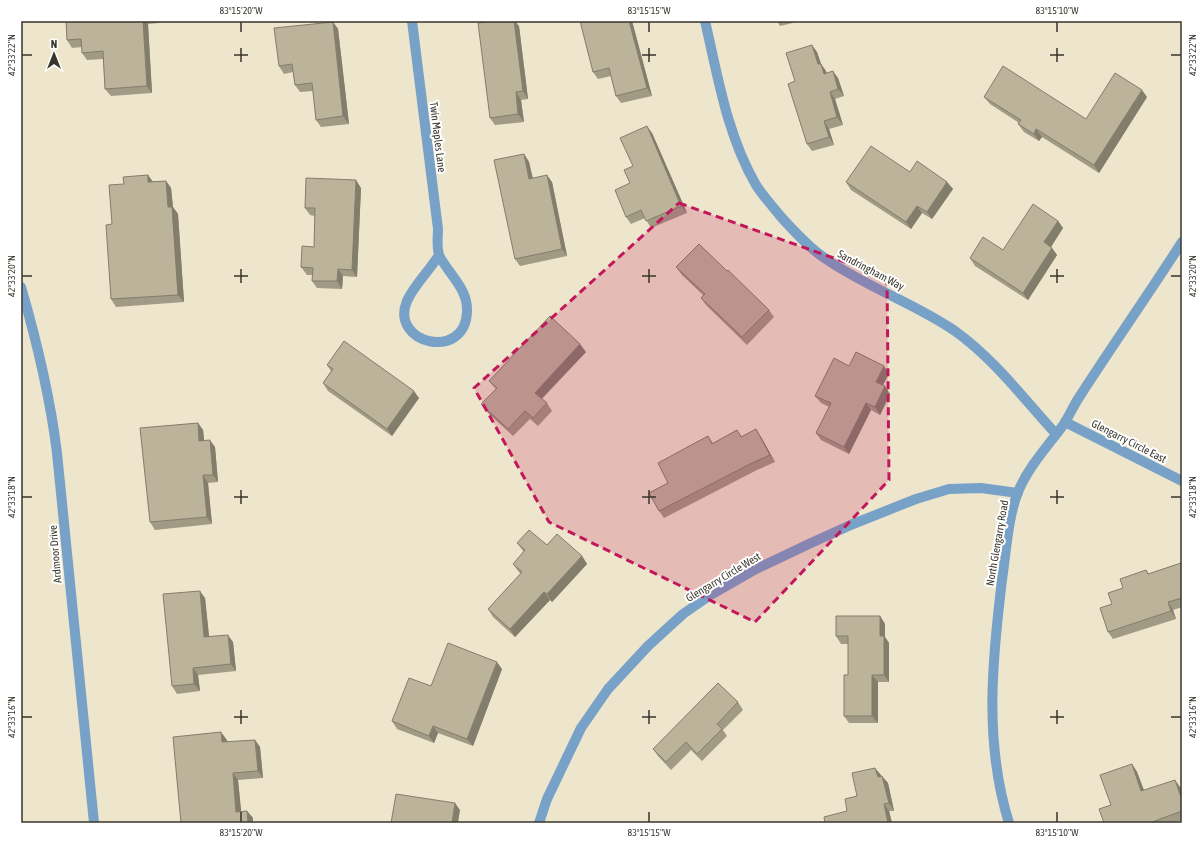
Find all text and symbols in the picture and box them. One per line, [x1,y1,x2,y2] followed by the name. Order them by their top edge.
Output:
[219,5,263,16] text: 83°15'20"W
[627,5,671,16] text: 83°15'15"W
[1035,5,1079,16] text: 83°15'10"W
[6,34,17,76] text: 42°33'22"N
[34,34,74,74] north arrow
[1187,34,1198,76] text: 42°33'22"N
[51,38,57,50] text: N
[428,101,448,173] street label: Twin Maples Lane
[836,247,907,293] street label: Sandringham Way
[6,255,17,297] text: 42°33'20"N
[1187,255,1198,297] text: 42°33'20"N
[1090,417,1168,465] street label: Glengarry Circle East
[6,476,17,518] text: 42°33'18"N
[1187,476,1198,518] text: 42°33'18"N
[984,499,1010,587] street label: North Glengarry Road
[46,524,64,584] street label: Ardmoor Drive
[684,550,762,604] street label: Glengarry Circle West
[6,696,17,738] text: 42°33'16"N
[1187,696,1198,738] text: 42°33'16"N
[219,827,263,838] text: 83°15'20"W
[627,827,671,838] text: 83°15'15"W
[1035,827,1079,838] text: 83°15'10"W

